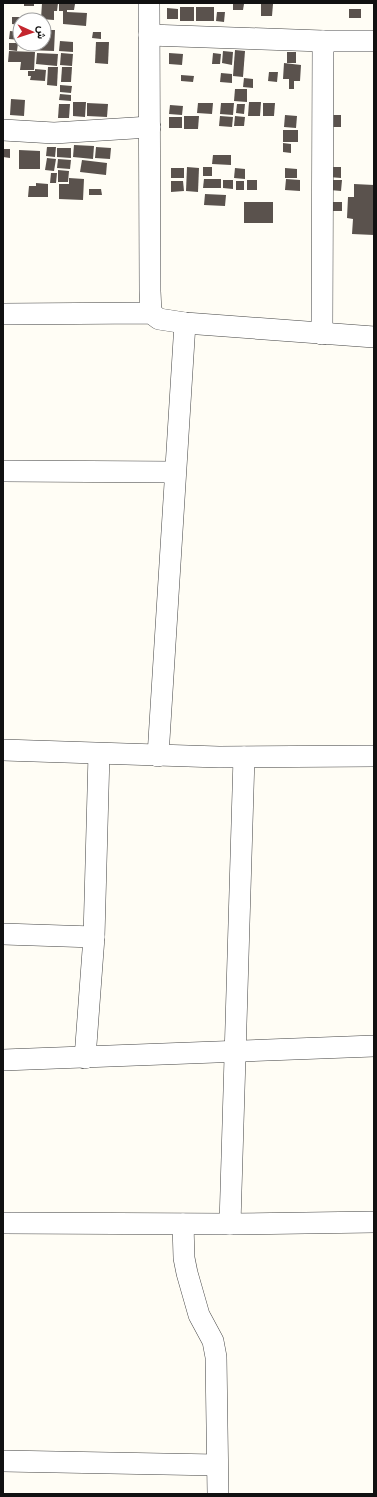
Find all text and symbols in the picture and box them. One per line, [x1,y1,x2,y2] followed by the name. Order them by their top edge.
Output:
[12,12,52,52] north arrow
[35,26,48,39] text: ش

